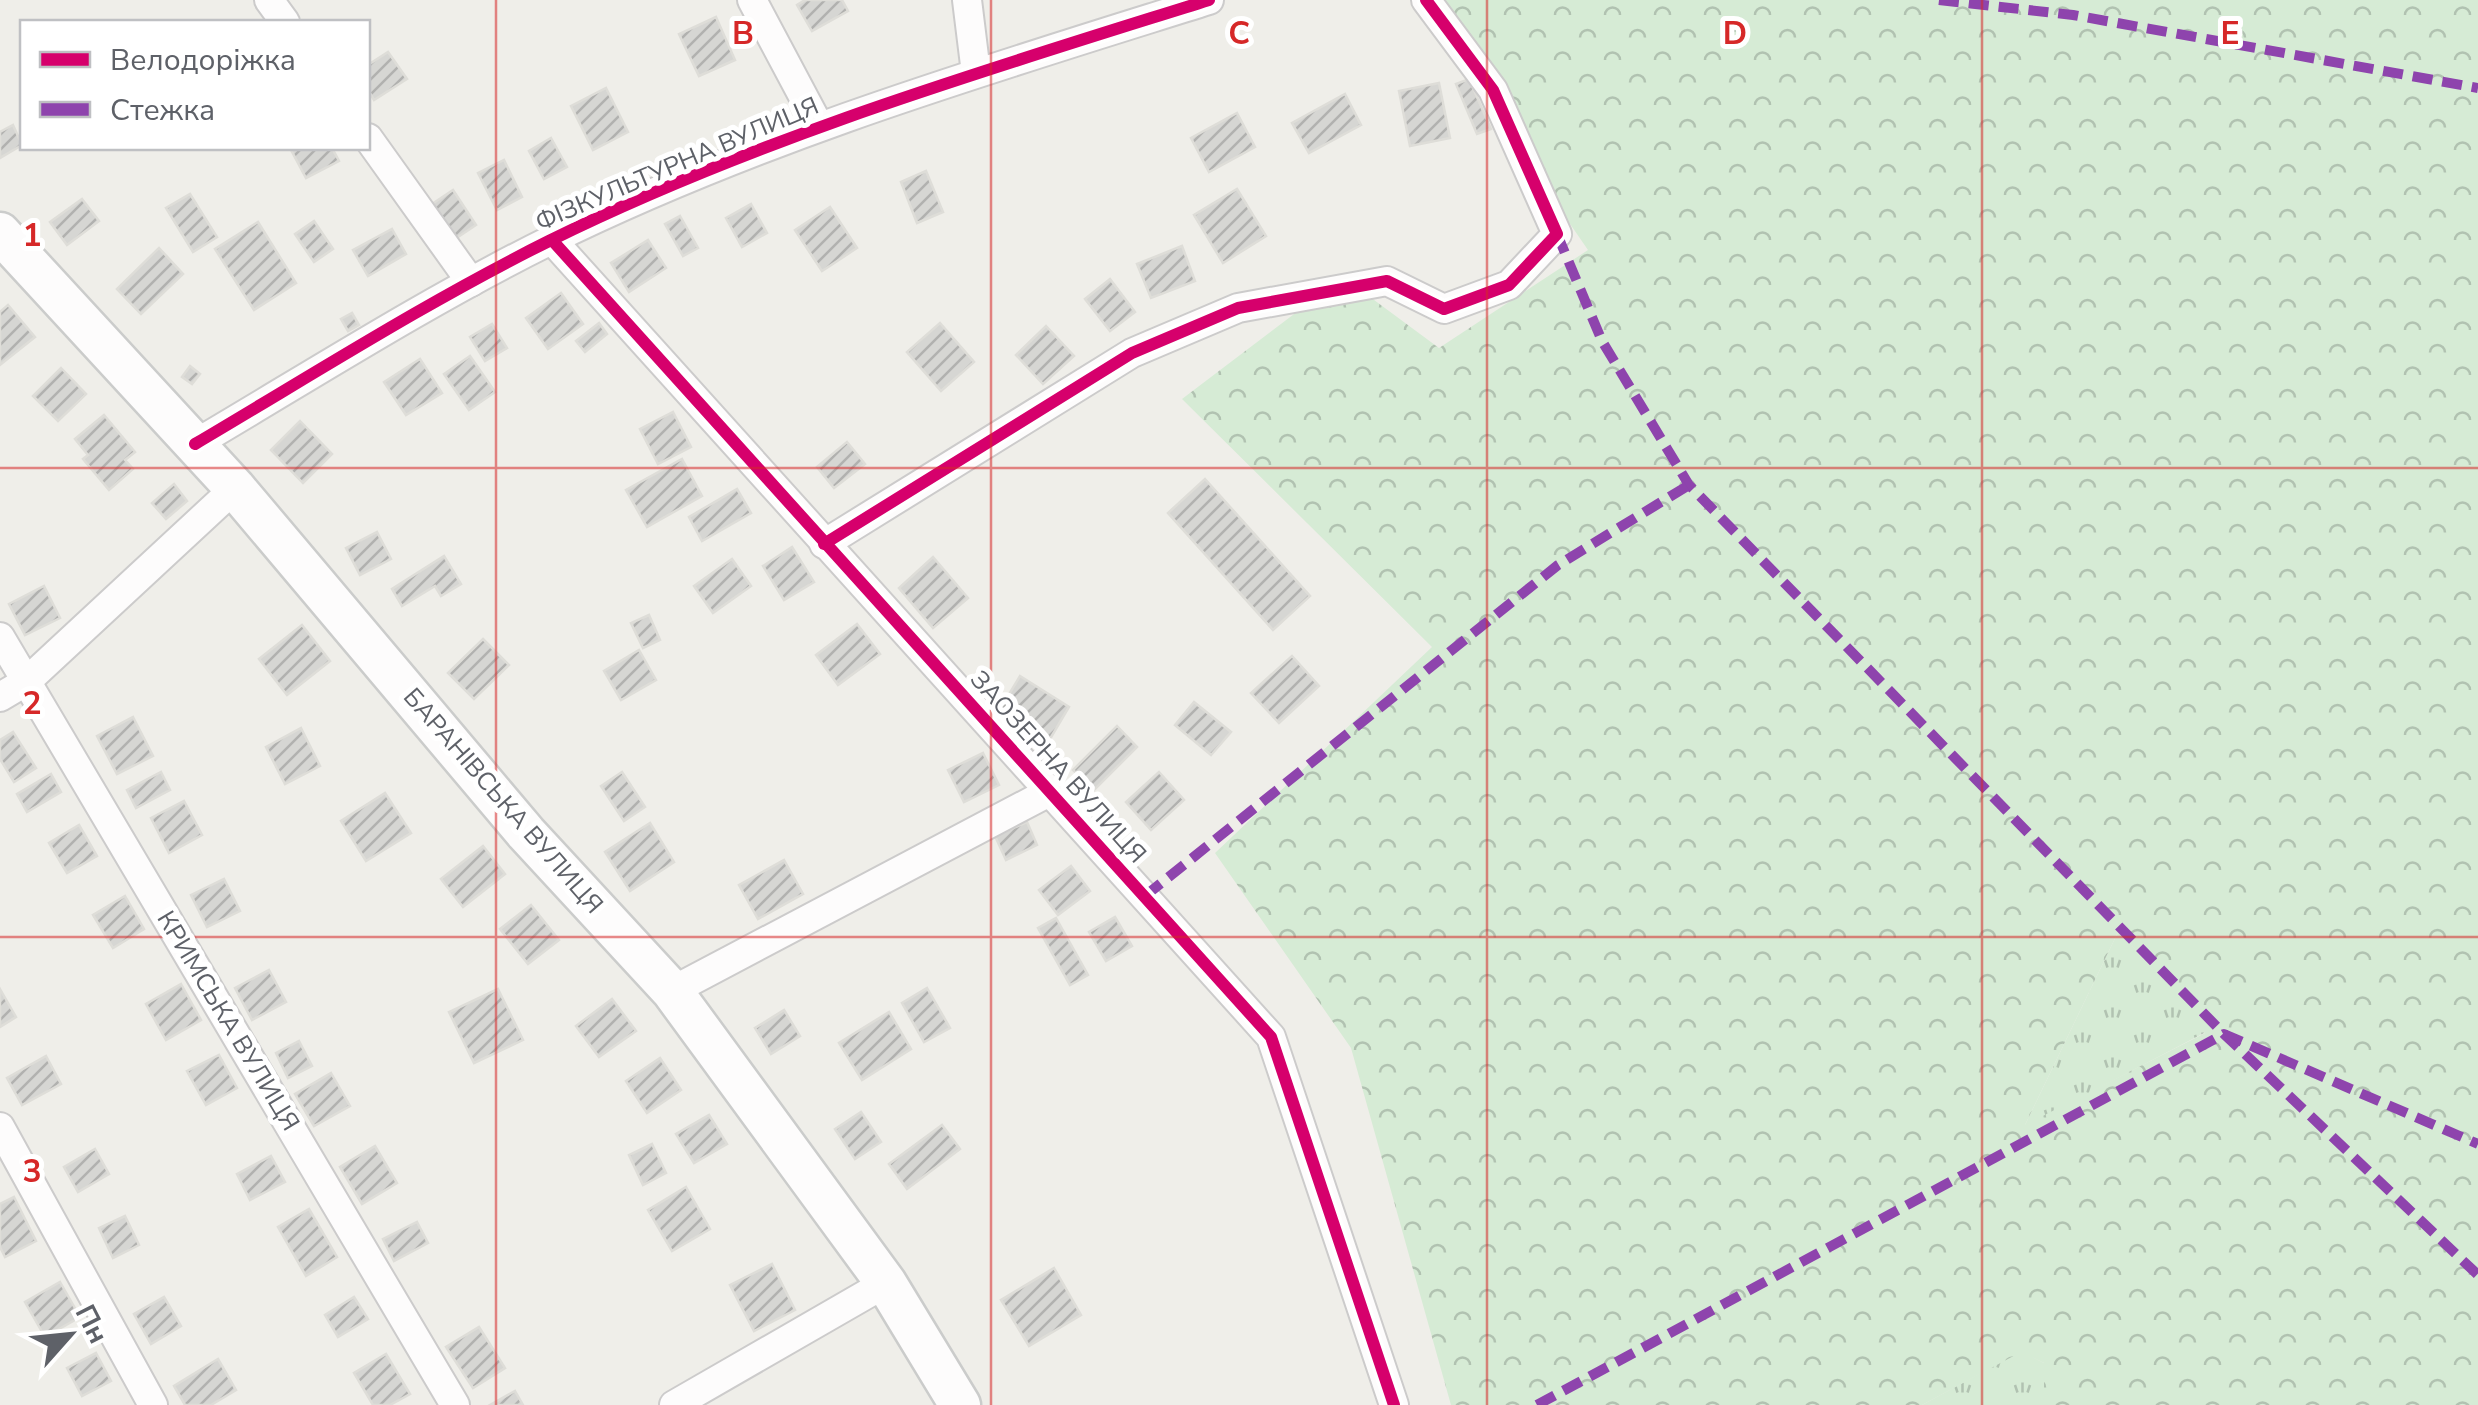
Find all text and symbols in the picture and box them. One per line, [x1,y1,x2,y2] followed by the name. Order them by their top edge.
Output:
[732,12,754,55] text: B
[1228,12,1250,55] text: C
[1723,12,1747,55] text: D
[2220,12,2240,55] text: E
[20,20,370,150] legend
[110,40,296,81] text: Велодоріжка
[530,89,824,239] street label: ФІЗКУЛЬТУРНА ВУЛИЦЯ
[110,90,215,131] text: Стежка
[22,214,42,257] text: 1
[962,663,1154,871] street label: ЗАОЗЕРНА ВУЛИЦЯ
[396,681,610,921] street label: БАРАНІВСЬКА ВУЛИЦЯ
[22,682,42,725] text: 2
[149,905,307,1137] street label: КРИМСЬКА ВУЛИЦЯ
[22,1150,42,1193] text: 3
[20,1285,120,1385] north arrow
[66,1298,117,1350] text: Пн

